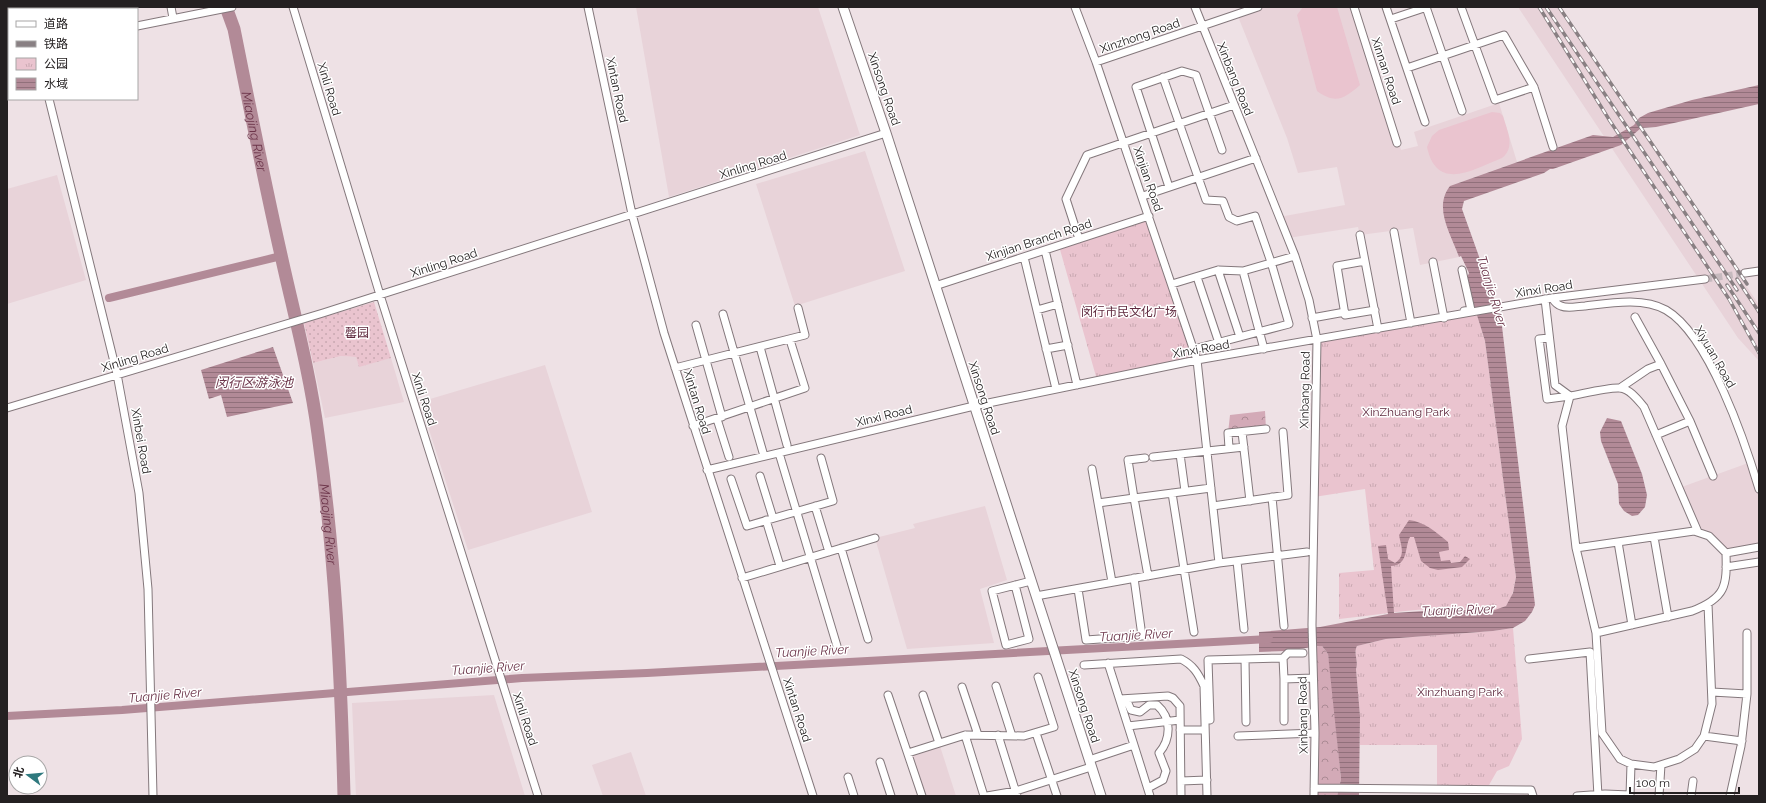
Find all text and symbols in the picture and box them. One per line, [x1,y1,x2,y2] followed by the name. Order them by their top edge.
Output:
[8,8,138,100] legend
[1098,16,1182,56] street label: Xinzhong Road
[44,17,68,31] text: 道路
[1369,36,1403,106] street label: Xinnan Road
[44,37,68,51] text: 铁路
[1214,40,1256,118] street label: Xinbang Road
[865,51,903,127] street label: Xinsong Road
[603,56,631,124] street label: Xintan Road
[44,57,68,71] text: 公园
[314,61,344,117] street label: Xinli Road
[44,77,68,91] text: 水域
[239,90,270,173] water label: Miaojing River
[1130,145,1166,213] street label: Xinjian Road
[718,148,788,182] street label: Xinling Road
[984,216,1094,264] street label: Xinjian Branch Road
[409,246,479,280] street label: Xinling Road
[1474,254,1510,329] water label: Tuanjie River
[1514,278,1574,300] street label: Xinxi Road
[1081,305,1177,319] park label: 闵行市民文化广场
[1692,324,1738,390] street label: Xiyuan Road
[345,326,369,340] park label: 罄园
[1171,337,1231,361] street label: Xinxi Road
[100,341,170,375] street label: Xinling Road
[1297,351,1313,429] street label: Xinbang Road
[966,360,1002,436] street label: Xinsong Road
[681,368,713,436] street label: Xintan Road
[409,371,439,427] street label: Xinli Road
[215,375,295,390] water label: 闵行区游泳池
[854,402,914,430] street label: Xinxi Road
[1362,405,1450,419] park label: XinZhuang Park
[128,407,154,475] street label: Xinbei Road
[317,483,340,566] water label: Miaojing River
[1421,601,1495,619] water label: Tuanjie River
[1099,626,1174,644] water label: Tuanjie River
[775,642,850,660] water label: Tuanjie River
[451,658,526,678] water label: Tuanjie River
[1066,668,1102,744] street label: Xinsong Road
[780,676,814,744] street label: Xintan Road
[1295,676,1311,754] street label: Xinbang Road
[128,684,203,706] water label: Tuanjie River
[1417,685,1504,699] park label: Xinzhuang Park
[510,691,540,747] street label: Xinli Road
[8,755,48,795] north arrow
[11,765,27,779] text: 北
[1630,769,1739,795] scale bar
[1636,776,1670,790] text: 100 m

